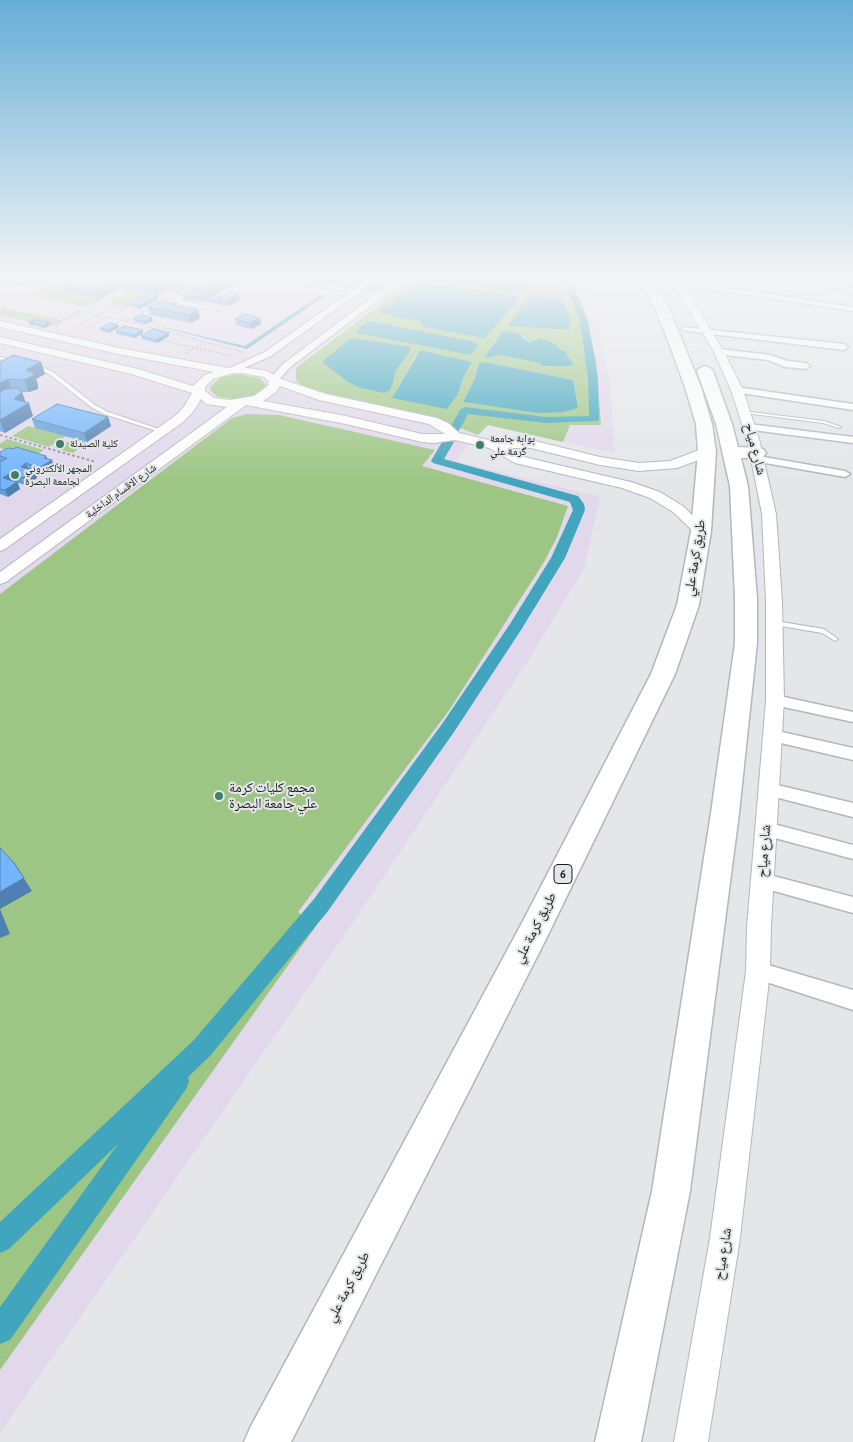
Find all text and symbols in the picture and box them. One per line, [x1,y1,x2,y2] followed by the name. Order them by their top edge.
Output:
[740,421,770,477] street label: شارع مياح
[490,432,535,458] place label: بوابة جامعة گرمة علي
[70,437,118,451] place label: كلية الصيدلة
[54,438,66,450] marker: كلية الصيدلة
[474,439,486,451] marker: بوابة جامعة گرمة علي
[83,461,159,521] street label: شارع الاقسام الداخلية
[25,462,92,488] place label: المجهر الألكتروني لجامعة البصرة
[9,469,21,481] marker: المجهر الألكتروني لجامعة البصرة
[681,518,709,598] street label: طريق كرمة علي
[229,780,317,812] place label: مجمع كليات كرمة علي جامعة البصرة
[213,790,225,802] marker: مجمع كليات كرمة علي جامعة البصرة
[754,824,774,878] street label: شارع مياح
[554,864,572,884] road number: 6
[510,890,560,966] street label: طريق كرمة علي
[711,1227,735,1281] street label: شارع مياح
[322,1249,374,1325] street label: طريق كرمة علي

